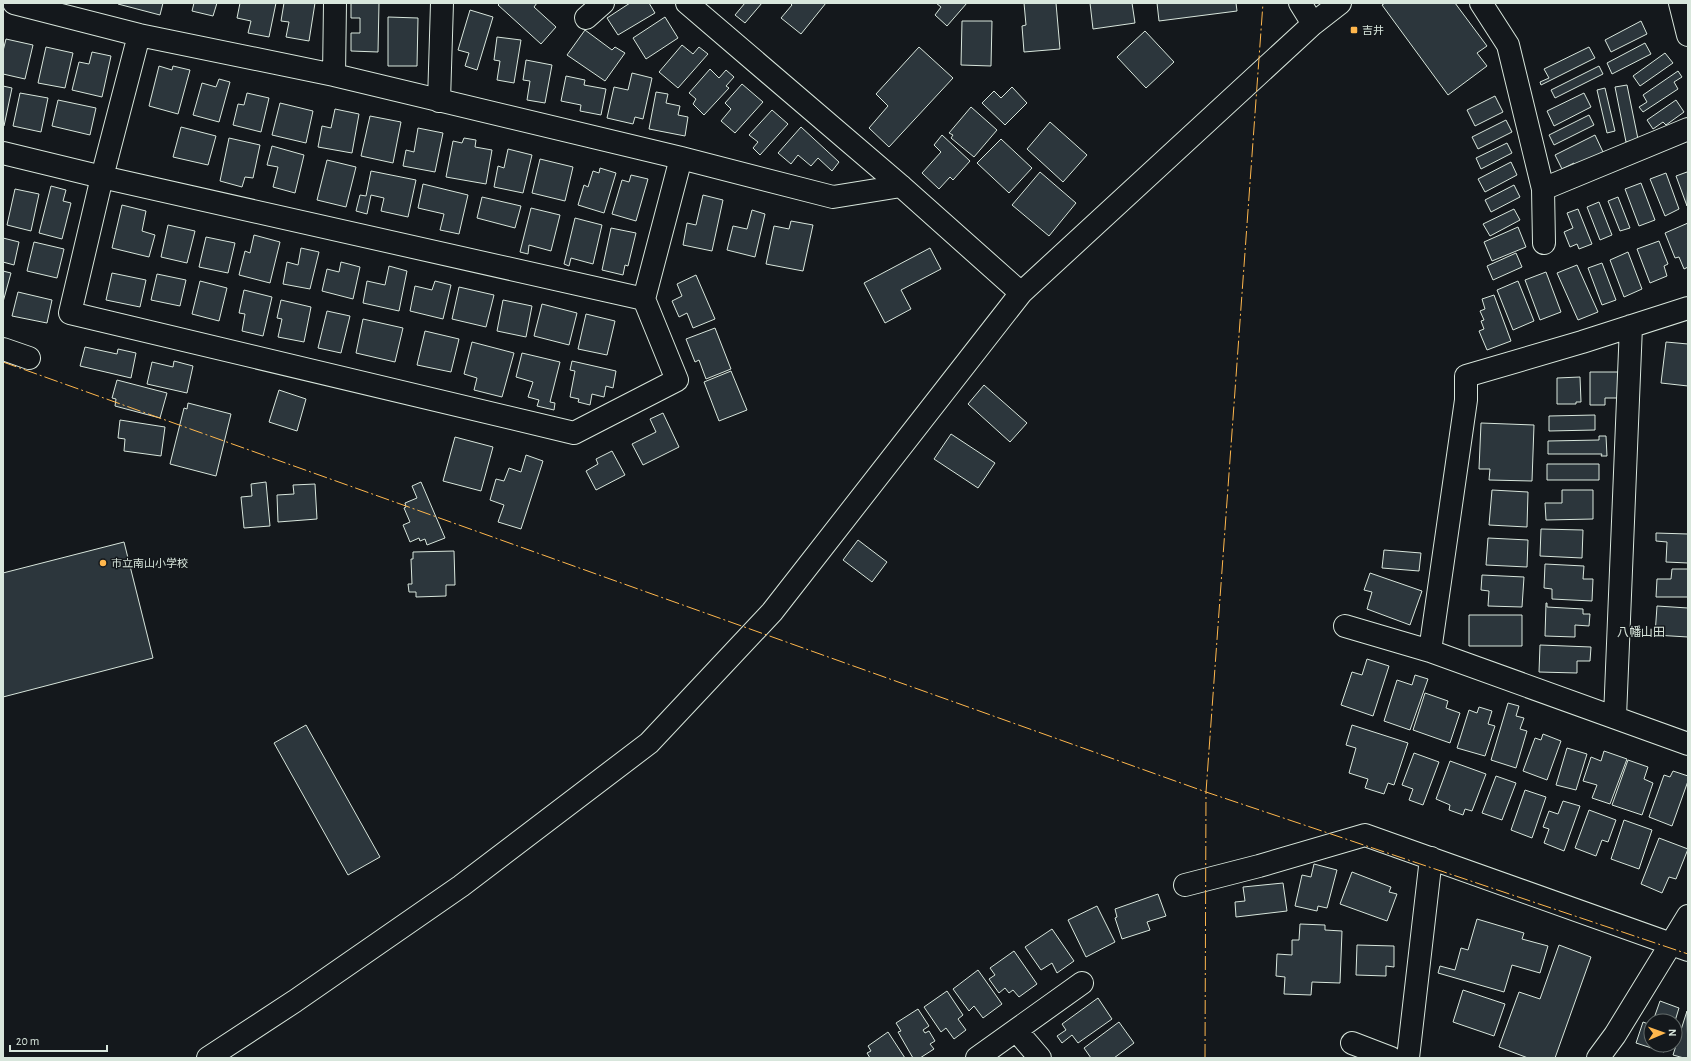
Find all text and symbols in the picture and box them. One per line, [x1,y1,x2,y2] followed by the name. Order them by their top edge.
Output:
[1349,25,1359,35] marker: 吉井
[1362,25,1384,36] place label: 吉井
[111,557,188,569] place label: 市立南山小学校
[98,558,108,568] marker: 市立南山小学校
[1617,625,1665,638] district label: 八幡山田
[1643,1013,1683,1053] north arrow
[10,1027,107,1053] scale bar
[1667,1029,1678,1037] text: N
[16,1035,39,1047] text: 20 m

